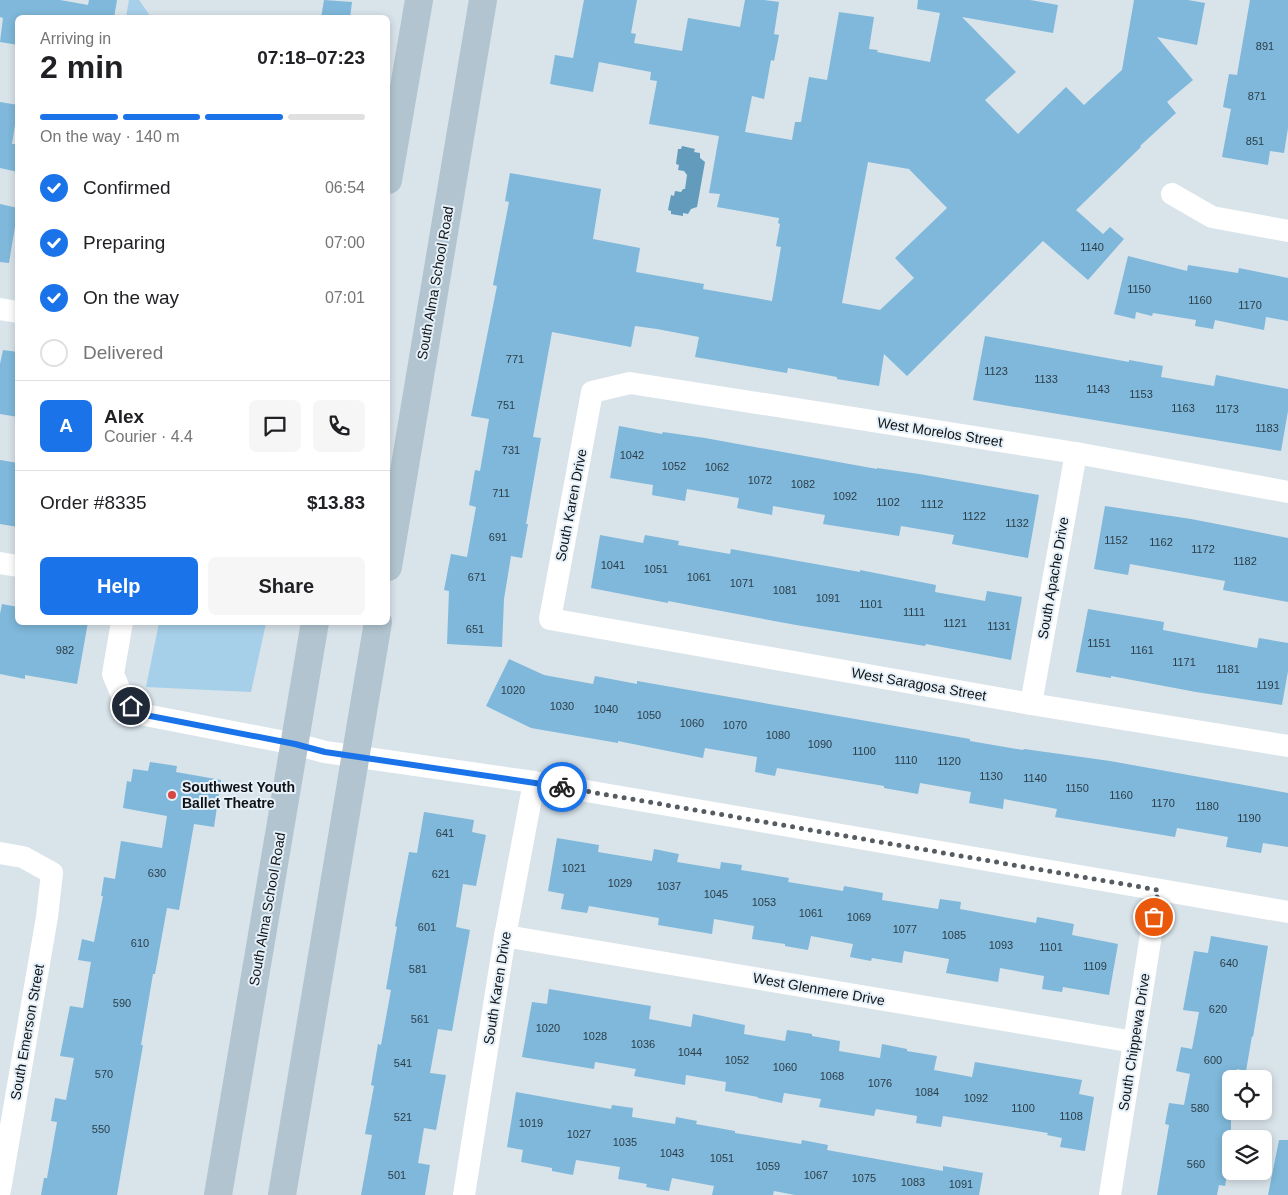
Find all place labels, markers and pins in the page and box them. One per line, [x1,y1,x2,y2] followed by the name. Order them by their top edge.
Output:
[110,685,152,727] pin
[182,779,295,811] place label: Southwest Youth Ballet Theatre
[166,789,178,801] marker: Southwest Youth Ballet Theatre
[1133,896,1175,938] pin

